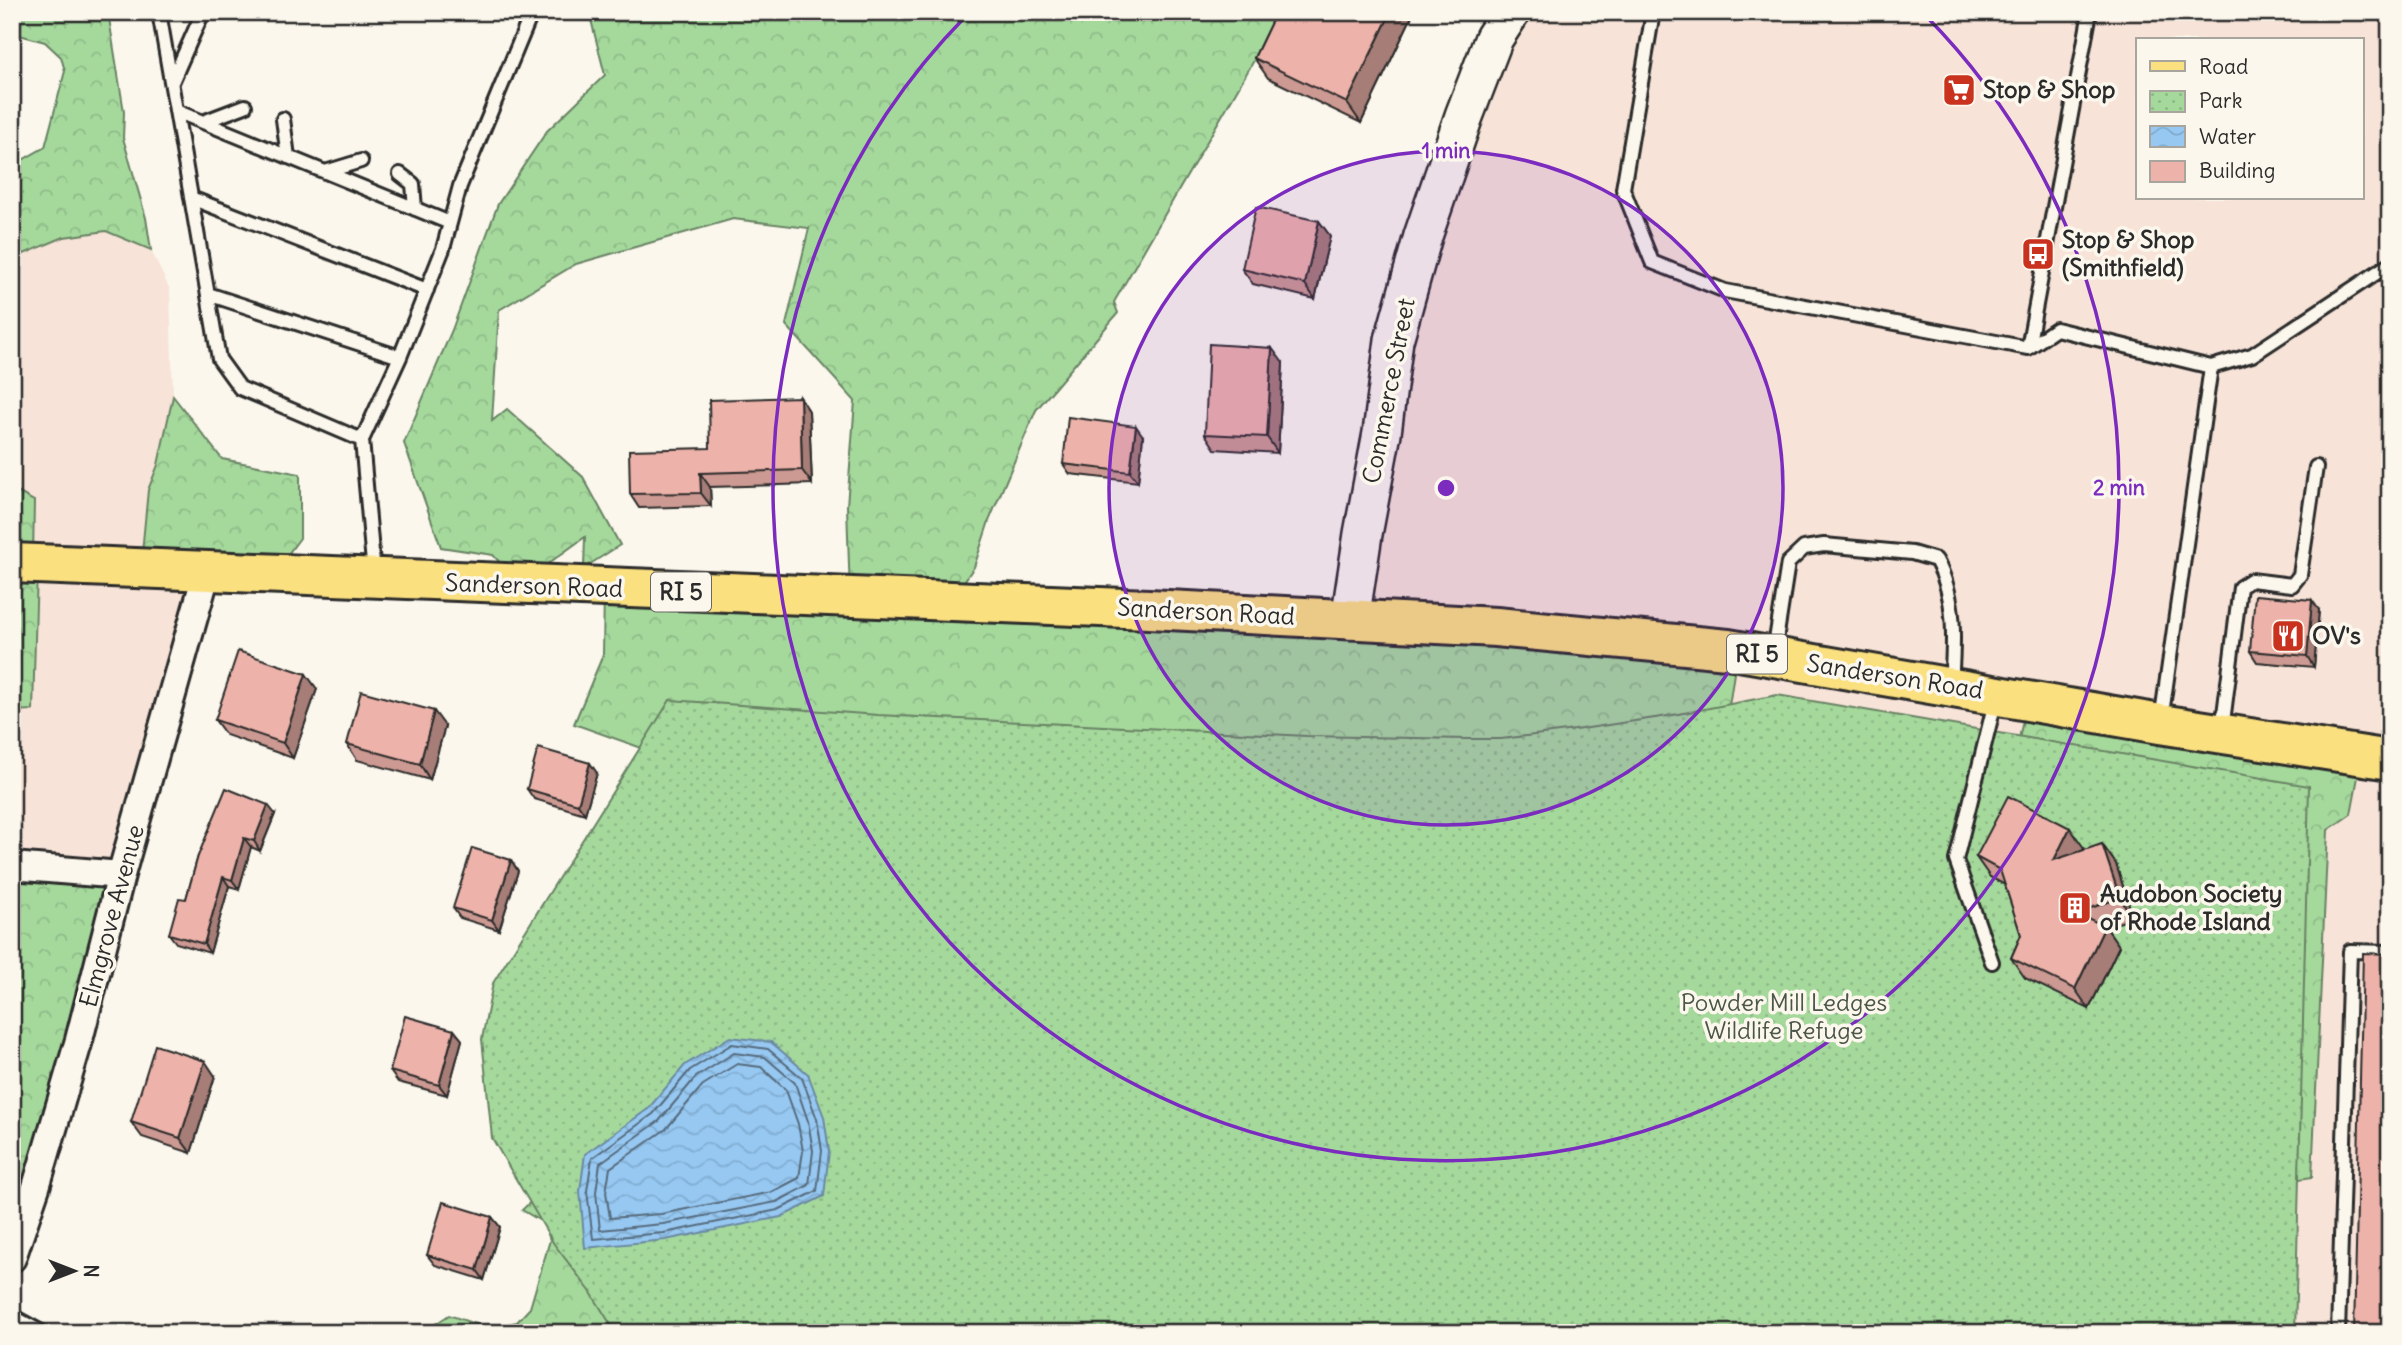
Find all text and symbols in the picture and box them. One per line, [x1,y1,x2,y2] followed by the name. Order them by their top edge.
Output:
[2136,38,2364,200] legend
[2199,53,2248,80] text: Road
[1940,71,1978,109] supermarket icon: Stop & Shop
[1983,74,2115,104] place label: Stop & Shop
[2199,87,2242,114] text: Park
[2199,123,2257,150] text: Water
[1422,137,1470,164] text: 1 min
[2199,157,2275,184] text: Building
[2062,224,2194,282] place label: Stop & Shop (Smithfield)
[2019,235,2057,273] bus stop icon: Stop & Shop (Smithfield)
[1355,296,1421,486] street label: Commerce Street
[2093,474,2145,501] text: 2 min
[1434,476,1458,500] centre of rings
[445,567,623,603] street label: Sanderson Road
[651,572,711,612] road number: RI 5
[1116,591,1296,631] street label: Sanderson Road
[2269,617,2307,655] restaurant icon: OV's
[2312,620,2361,650] place label: OV's
[1727,634,1787,674] road number: RI 5
[1805,647,1985,705] street label: Sanderson Road
[72,821,150,1010] street label: Elmgrove Avenue
[2100,878,2282,936] place label: Audobon Society of Rhode Island
[2056,889,2094,927] building icon: Audobon Society of Rhode Island
[1681,987,1887,1045] park label: Powder Mill Ledges Wildlife Refuge
[38,1236,108,1306] north arrow
[79,1264,103,1278] text: N

